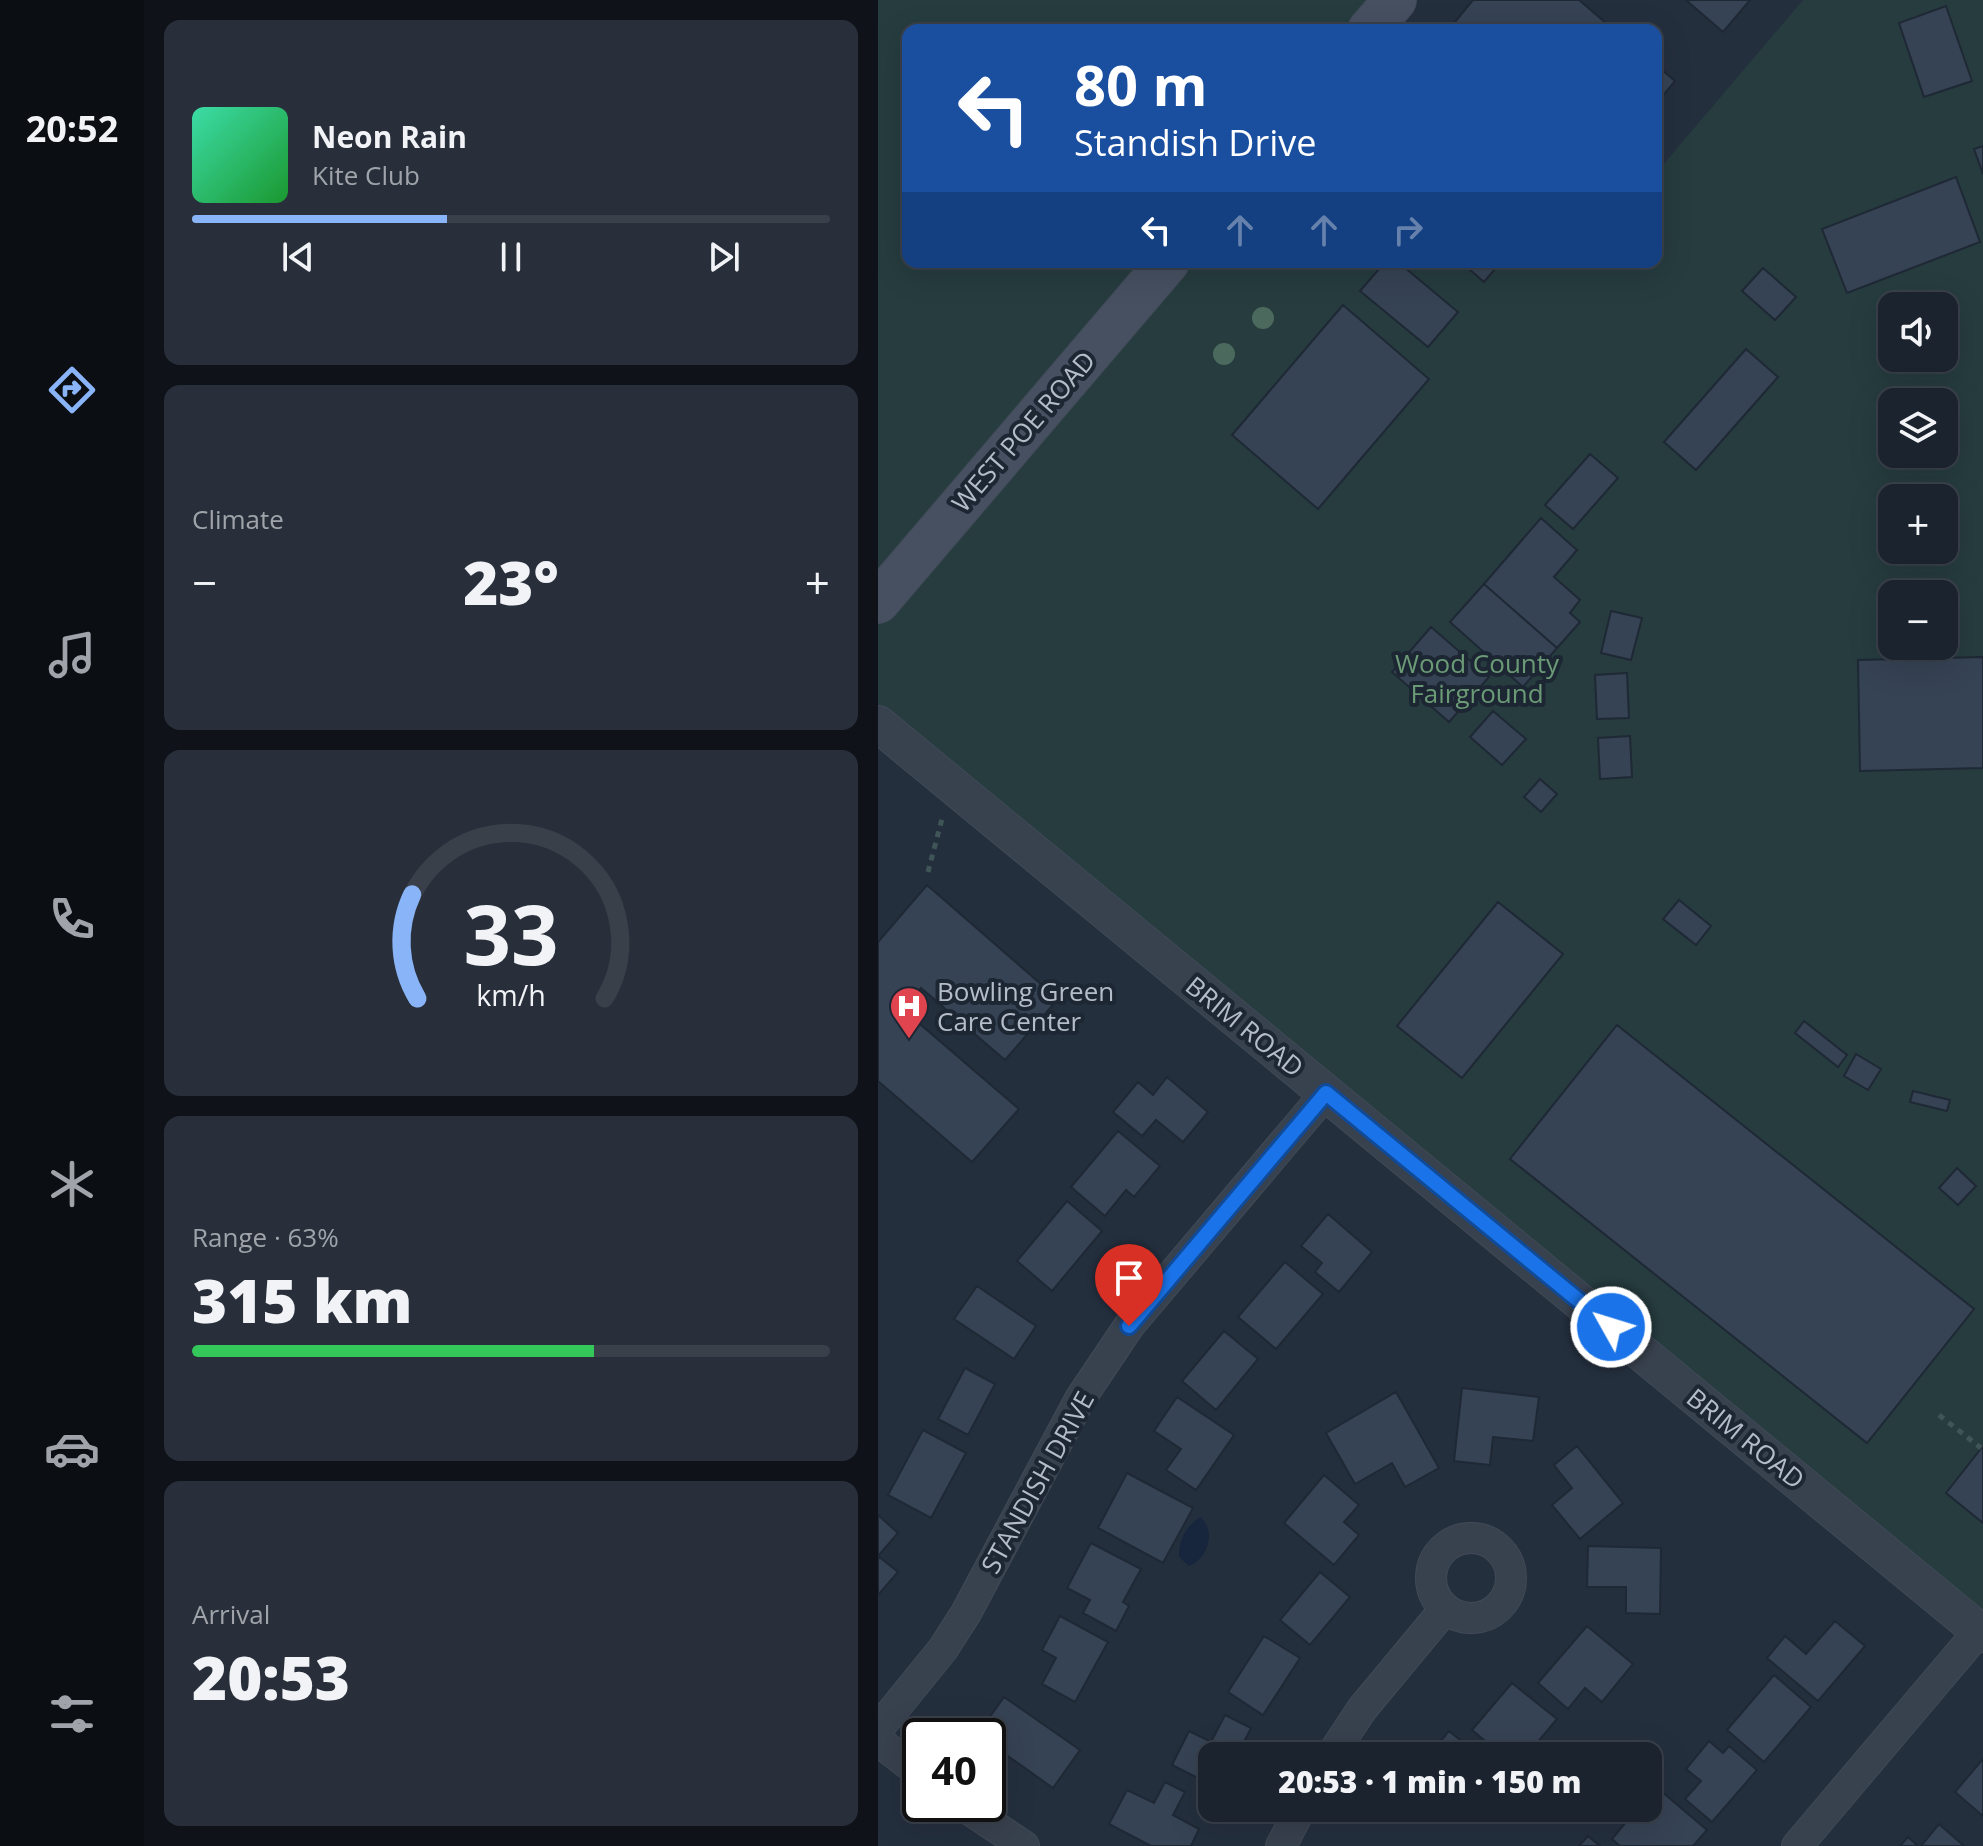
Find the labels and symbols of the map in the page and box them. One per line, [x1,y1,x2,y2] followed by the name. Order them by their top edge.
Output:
[943,343,1103,519] street label: WEST POE ROAD
[1395,645,1560,711] park label: Wood County Fairground
[1179,967,1311,1085] street label: BRIM ROAD
[937,973,1114,1039] place label: Bowling Green Care Center
[888,985,930,1040] hospital icon: Bowling Green Care Center
[1095,1244,1163,1326] pin
[1569,1285,1653,1369] position arrow
[1680,1379,1812,1497] street label: BRIM ROAD
[972,1384,1102,1580] street label: STANDISH DRIVE
[902,1718,1006,1822] speed limit sign: 40

